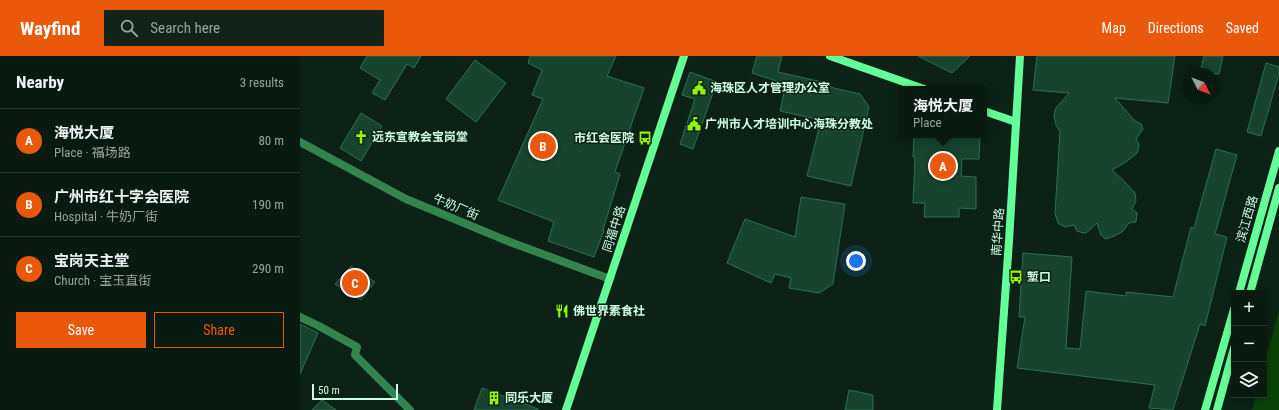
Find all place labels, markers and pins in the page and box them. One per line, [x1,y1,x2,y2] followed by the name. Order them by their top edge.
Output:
[691,80,707,96] public building icon: 海珠区人才管理办公室
[710,81,830,95] place label: 海珠区人才管理办公室
[686,116,702,132] public building icon: 广州市人才培训中心海珠分教处
[705,117,873,131] place label: 广州市人才培训中心海珠分教处
[353,129,369,145] church icon: 远东宣教会宝岗堂
[372,130,468,144] place label: 远东宣教会宝岗堂
[637,130,653,146] bus stop icon: 市红会医院
[530,131,556,161] pin: B
[574,131,634,145] place label: 市红会医院
[930,151,956,181] pin: A
[342,268,368,298] pin: C
[1008,269,1024,285] bus stop icon: 堑口
[1027,270,1051,284] place label: 堑口
[554,303,570,319] restaurant icon: 佛世界素食社
[573,304,645,318] place label: 佛世界素食社
[486,390,502,406] building icon: 同乐大厦
[505,391,553,405] place label: 同乐大厦

